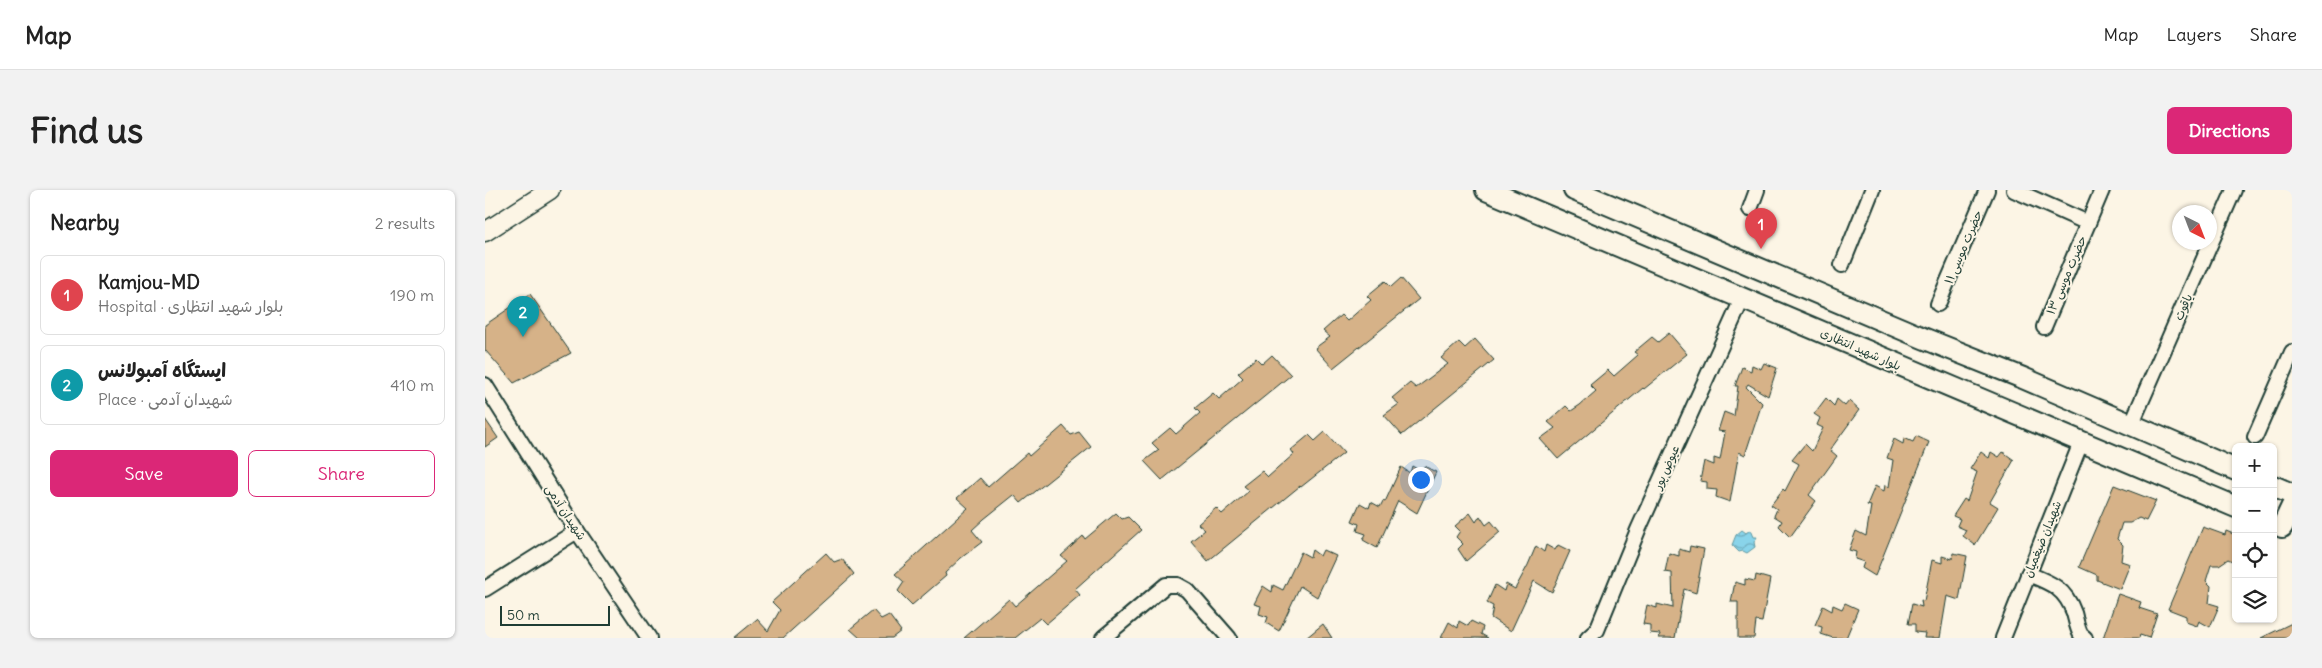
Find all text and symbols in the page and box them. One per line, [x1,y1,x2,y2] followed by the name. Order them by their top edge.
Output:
[25,20,72,50] text: Map
[2103,23,2138,46] text: Map
[2166,23,2222,46] text: Layers
[2250,23,2297,46] text: Share
[2167,107,2292,154] button: Directions
[30,108,143,152] text: Find us
[2172,205,2217,250] north arrow
[1745,208,1777,249] pin: 1
[1941,208,1986,287] street label: حضرت موسی ۱۱
[50,209,120,236] text: Nearby
[375,213,435,233] text: 2 results
[2043,233,2090,317] street label: حضرت موسی ۱۳
[98,270,200,294] text: Kamjou-MD
[64,285,70,305] text: 1
[390,285,434,305] text: 190 m
[2171,291,2195,323] street label: یاقوت
[98,296,283,316] text: Hospital · بلوار شهید انتظاری
[507,296,539,337] pin: 2
[1818,325,1904,374] street label: بلوار شهید انتظاری
[98,358,226,382] text: ایستگاه آمبولانس
[63,375,71,395] text: 2
[390,375,434,395] text: 410 m
[98,389,233,409] text: Place · شهیدان آدمی
[1649,443,1683,493] street label: عیوض پور
[2232,443,2277,623] map controls
[2232,443,2277,488] button: +
[50,450,238,497] button: Save
[248,450,435,497] button: Share
[1408,467,1434,493] your location
[542,481,590,543] street label: شهیدان آدمی
[2232,488,2277,533] button: −
[2020,498,2064,580] street label: شهیدان ضیغمیان
[2232,533,2277,578] button: locate
[2232,578,2277,623] button: layers
[500,603,610,626] scale bar
[507,606,540,624] text: 50 m

